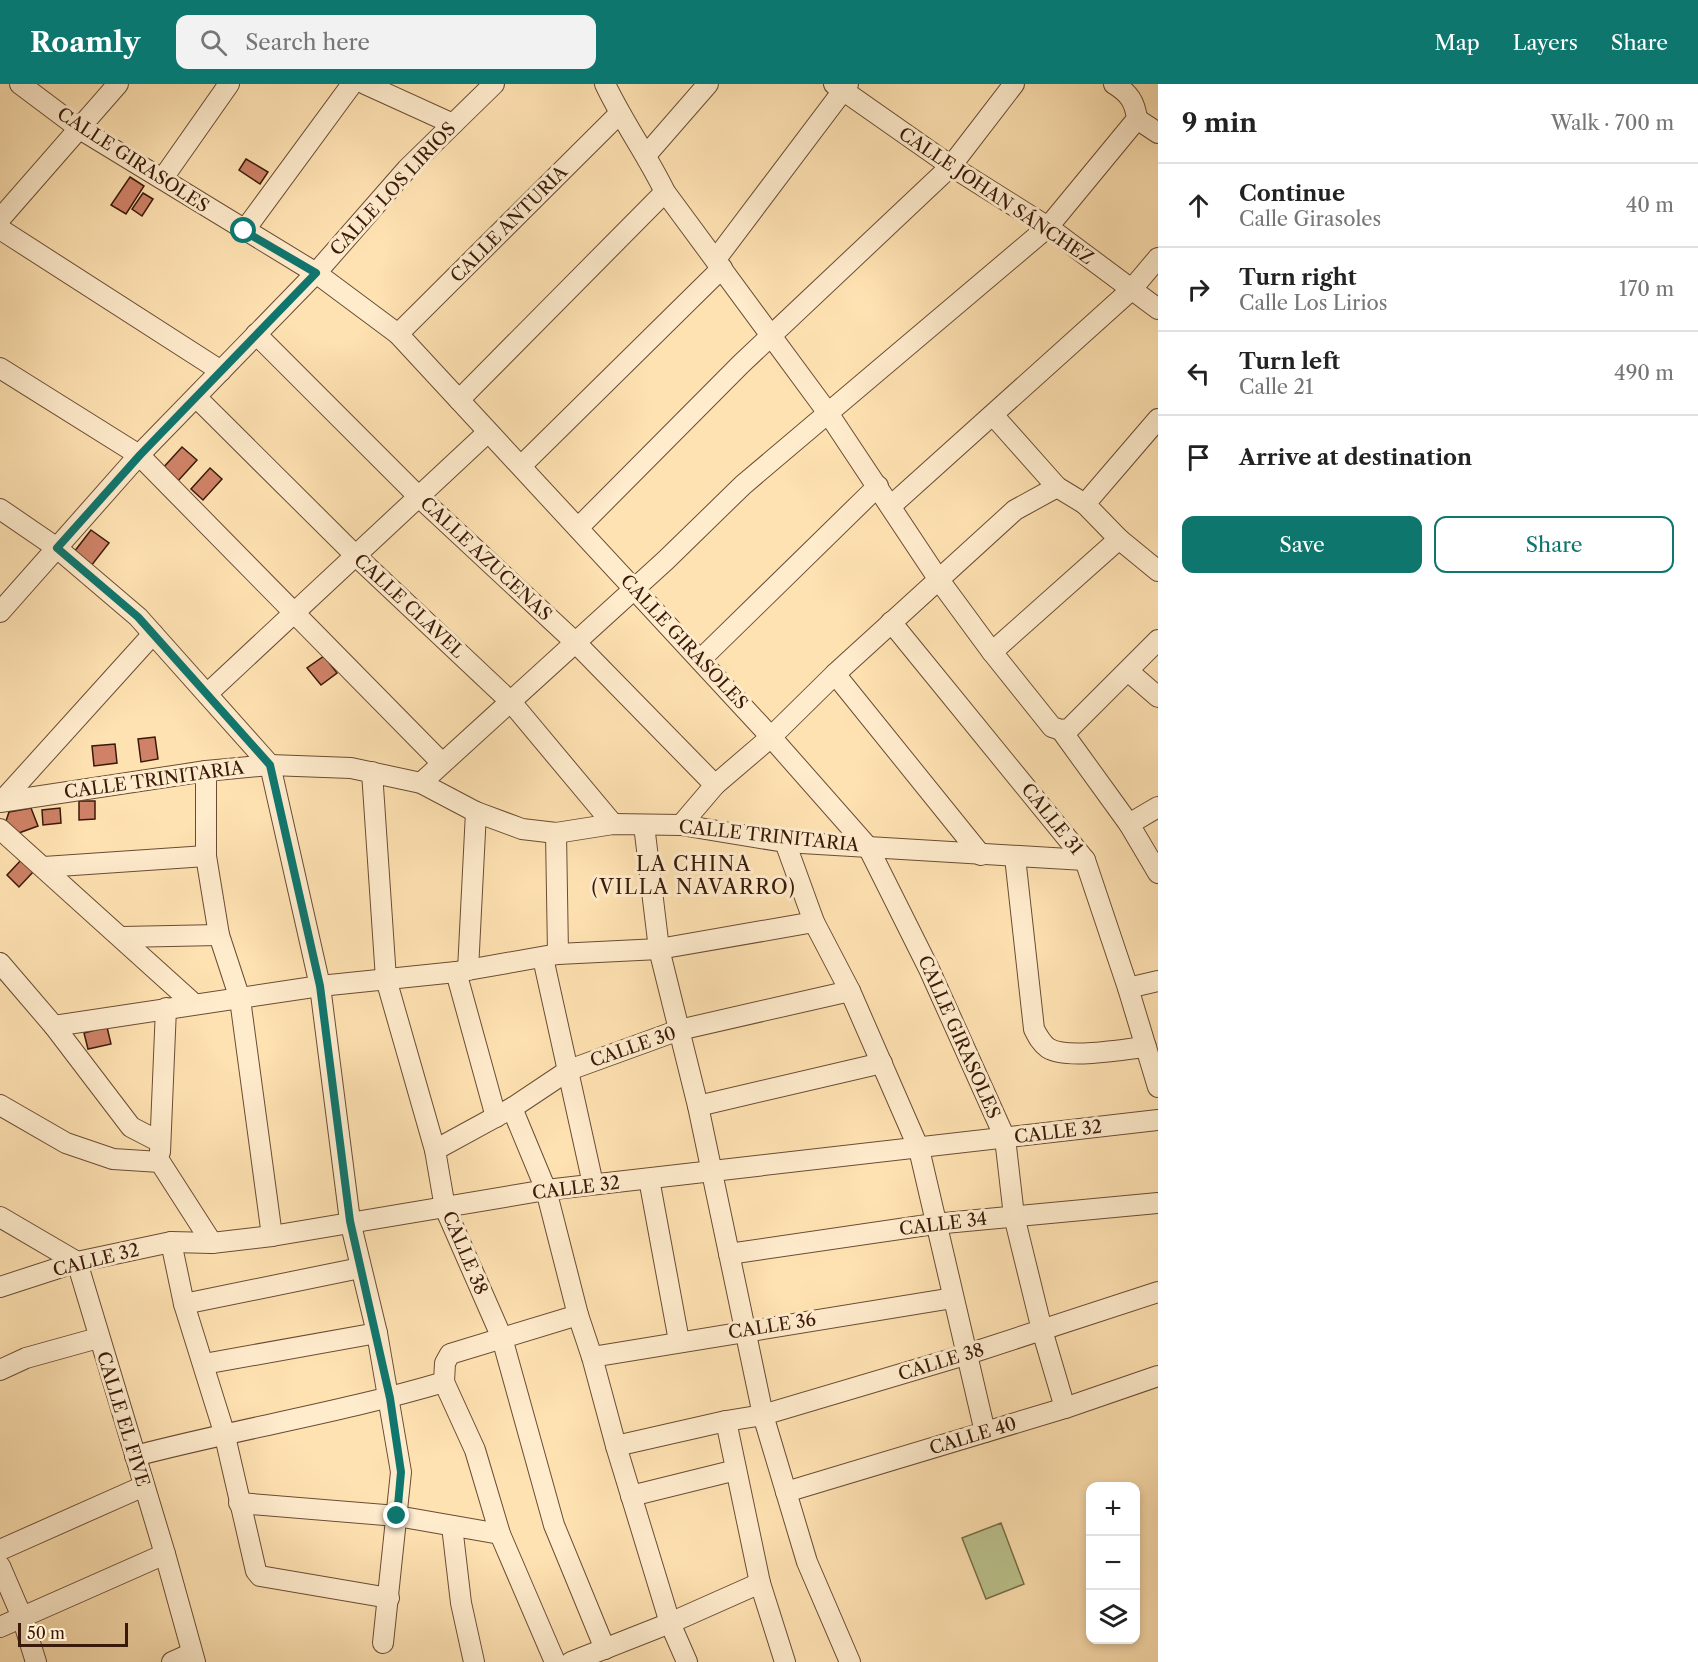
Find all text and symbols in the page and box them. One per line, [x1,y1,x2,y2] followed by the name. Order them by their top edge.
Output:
[176,15,596,69] search box
[30,25,140,59] text: Roamly
[197,26,230,59] icon: search
[245,29,370,56] text: Search here
[1435,30,1480,55] text: Map
[1513,30,1578,55] text: Layers
[1611,30,1668,55] text: Share
[53,103,213,217] street label: CALLE GIRASOLES
[1182,107,1257,139] text: 9 min
[1551,111,1674,135] text: Walk · 700 m
[325,118,461,260] street label: CALLE LOS LIRIOS
[895,122,1098,269] street label: CALLE JOHAN SÁNCHEZ
[446,161,572,287] street label: CALLE ANTURIA
[1239,180,1345,207] text: Continue
[1182,189,1215,222] icon: ahead
[1626,193,1674,217] text: 40 m
[1239,207,1381,231] text: Calle Girasoles
[230,217,256,243] route start
[1239,264,1357,291] text: Turn right
[1182,273,1215,306] icon: right
[1619,277,1674,301] text: 170 m
[1239,291,1387,315] text: Calle Los Lirios
[1239,348,1340,375] text: Turn left
[1182,357,1215,390] icon: left
[1614,361,1674,385] text: 490 m
[1239,375,1313,399] text: Calle 21
[1182,441,1215,474] icon: arrive
[1239,444,1472,471] text: Arrive at destination
[416,492,556,626] street label: CALLE AZUCENAS
[1182,516,1422,573] button: Save
[1434,516,1674,573] button: Share
[349,549,469,663] street label: CALLE CLAVEL
[616,570,752,714] street label: CALLE GIRASOLES
[63,756,246,804] street label: CALLE TRINITARIA
[1017,779,1088,859] street label: CALLE 31
[678,816,861,856] street label: CALLE TRINITARIA
[592,852,796,899] district label: LA CHINA (VILLA NAVARRO)
[913,952,1005,1122] street label: CALLE GIRASOLES
[587,1022,679,1072] street label: CALLE 30
[1013,1116,1103,1148] street label: CALLE 32
[531,1172,621,1204] street label: CALLE 32
[438,1208,492,1298] street label: CALLE 38
[898,1208,988,1240] street label: CALLE 34
[51,1239,141,1281] street label: CALLE 32
[727,1308,817,1344] street label: CALLE 36
[895,1339,987,1385] street label: CALLE 38
[92,1349,154,1489] street label: CALLE EL FIVE
[927,1412,1019,1460] street label: CALLE 40
[1086,1482,1140,1644] map controls
[1086,1482,1140,1536] button: +
[383,1502,409,1528] route end
[1086,1536,1140,1590] button: −
[1086,1590,1140,1644] button: layers
[18,1620,128,1648] scale bar
[27,1623,65,1643] text: 50 m

